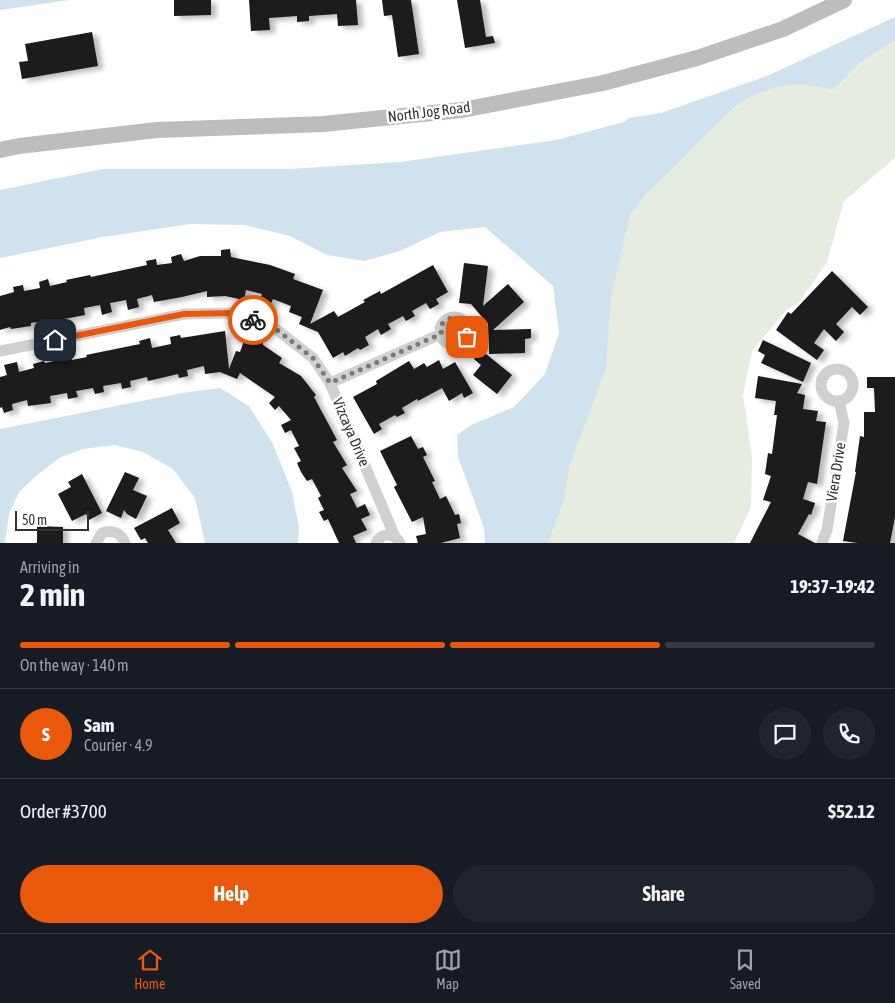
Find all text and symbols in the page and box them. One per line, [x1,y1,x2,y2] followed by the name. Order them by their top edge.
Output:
[387,98,471,125] street label: North Jog Road
[228,295,278,345] courier
[239,306,267,334] icon: bike
[446,316,488,358] pin
[34,319,76,361] pin
[453,323,481,351] icon: bag
[41,326,69,354] icon: home
[329,395,374,469] street label: Vizcaya Drive
[822,441,849,503] street label: Viera Drive
[15,508,89,531] scale bar
[22,512,47,528] text: 50 m
[20,558,80,576] text: Arriving in
[790,575,875,597] text: 19:37–19:42
[20,576,85,613] text: 2 min
[20,656,129,674] text: On the way · 140 m
[759,708,811,760] button: chat
[823,708,875,760] button: phone
[84,714,115,736] text: Sam
[42,723,50,745] text: S
[84,736,153,754] text: Courier · 4.9
[20,800,107,822] text: Order #3700
[828,800,875,822] text: $52.12
[20,865,443,923] button: Help
[453,865,875,923] button: Share
[134,946,165,992] tab: Home
[434,946,462,992] tab: Map
[730,946,761,992] tab: Saved

